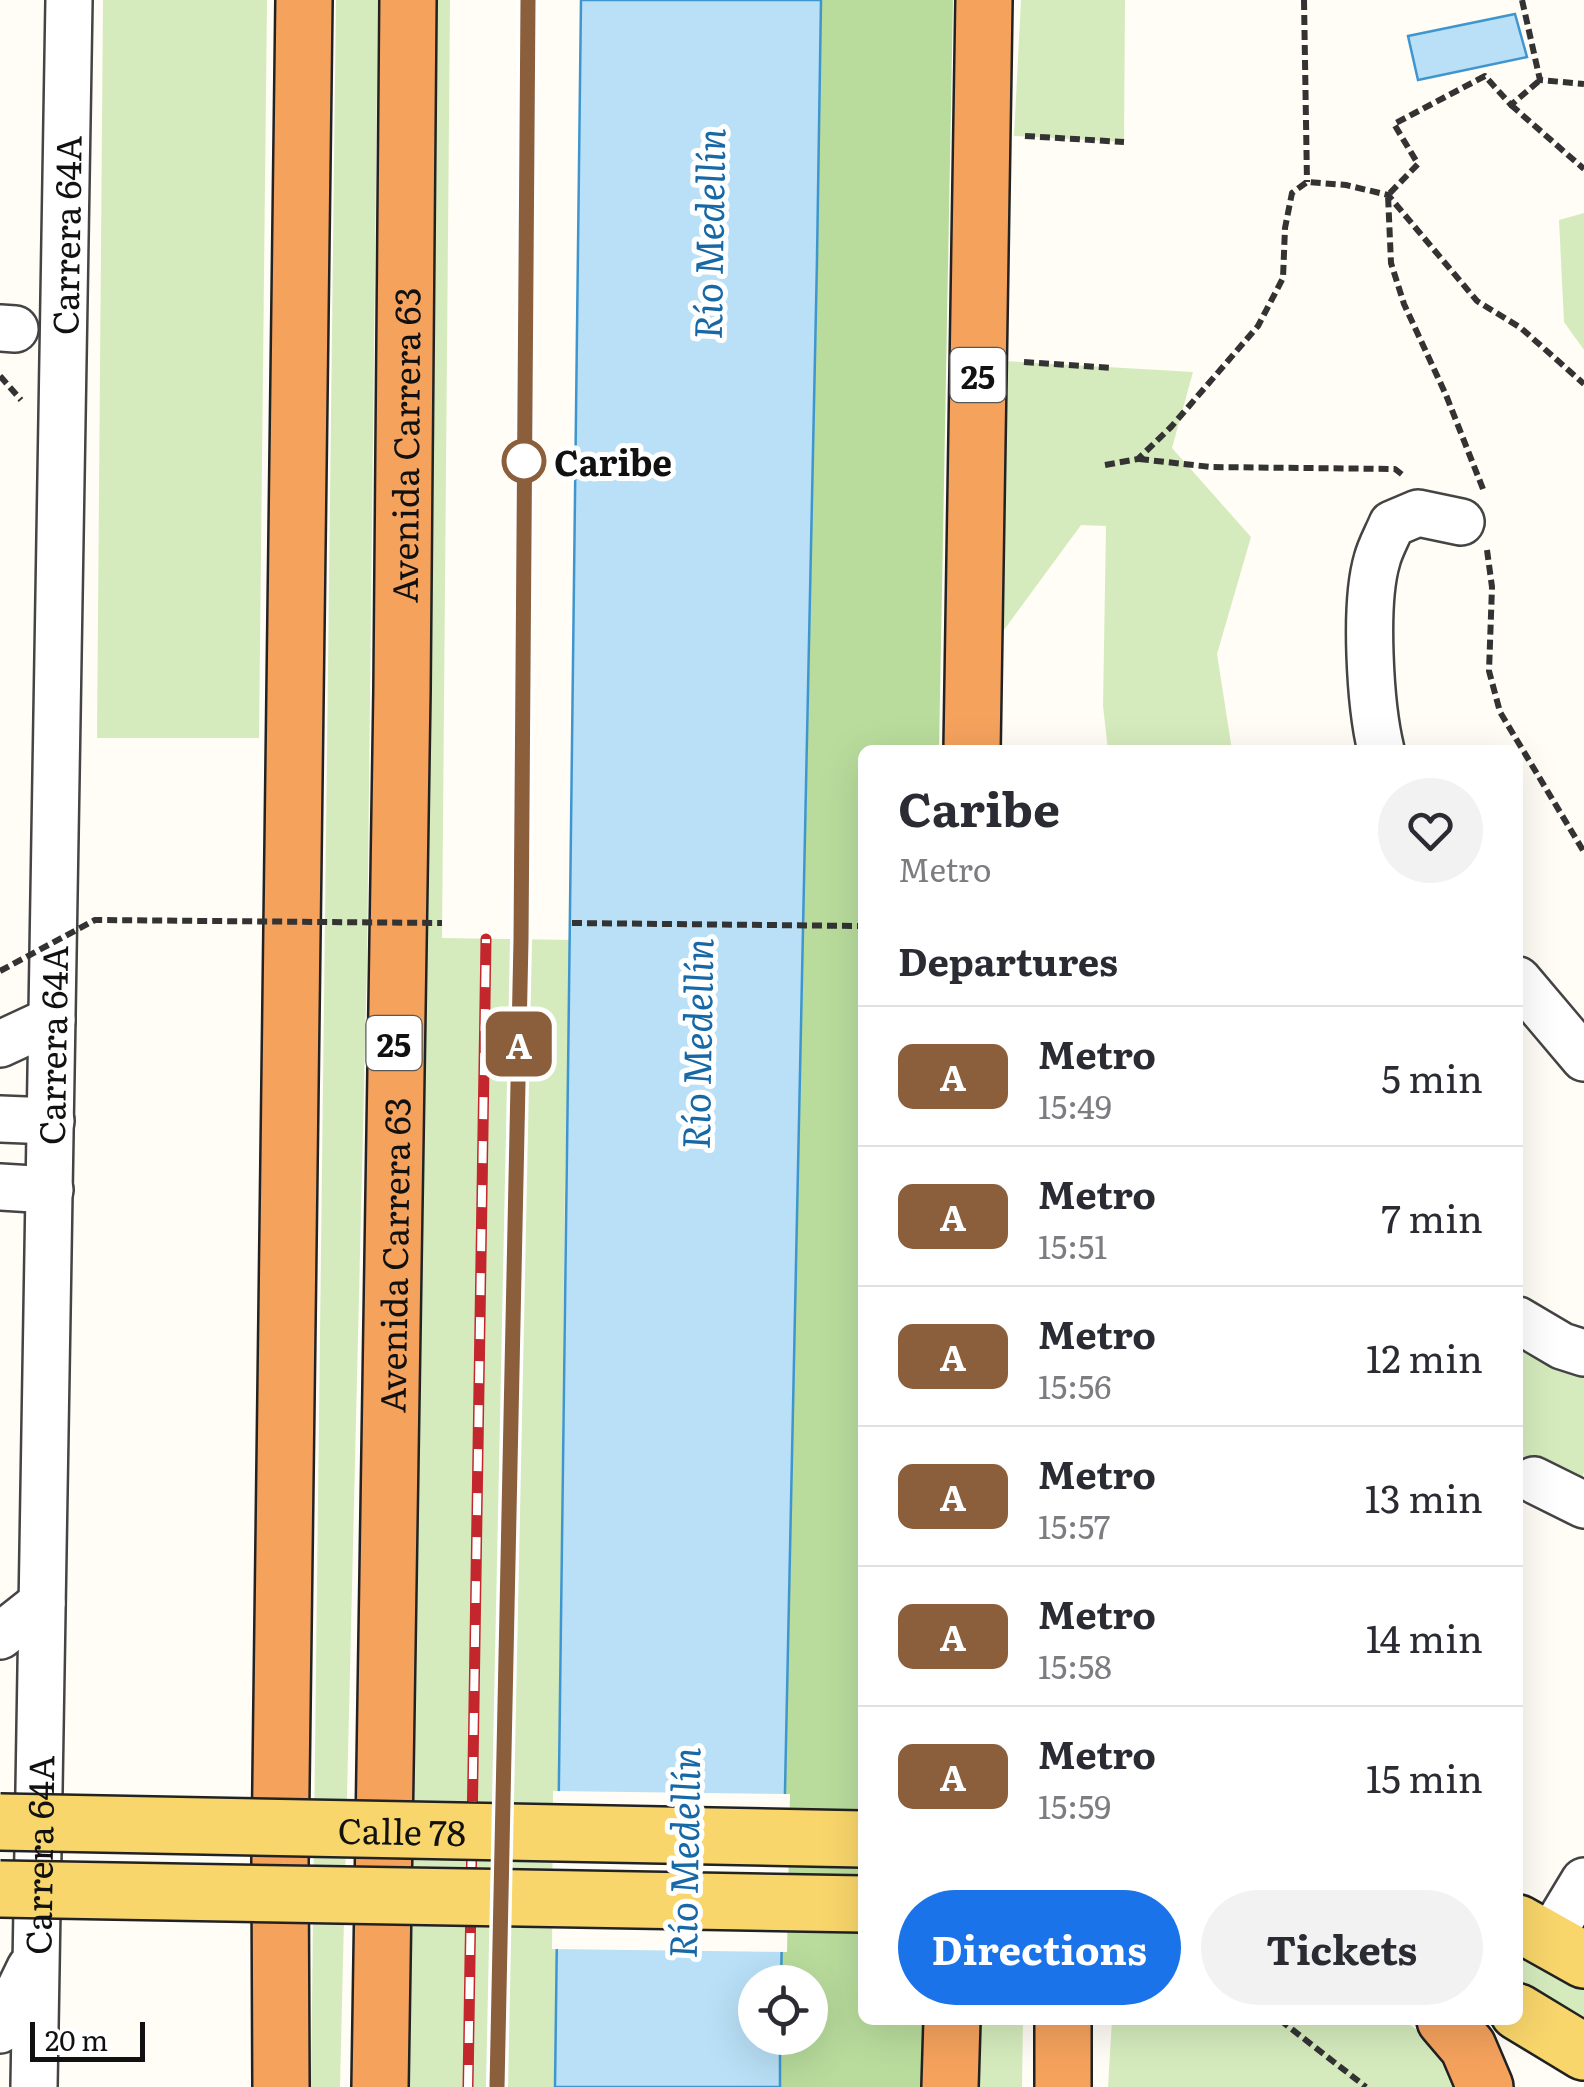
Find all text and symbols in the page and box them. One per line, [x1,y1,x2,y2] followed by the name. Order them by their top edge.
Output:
[677,127,737,340] water label: Río Medellín
[37,135,93,335] street label: Carrera 64A
[377,287,432,603] street label: Avenida Carrera 63
[950,348,1006,402] road number: 25
[554,435,672,487] place label: Caribe
[503,440,545,482] marker: Caribe
[898,771,1060,842] text: Caribe
[1378,778,1483,883] button: heart
[898,844,991,892] text: Metro
[898,931,1118,988] text: Departures
[665,937,725,1150] water label: Río Medellín
[24,945,79,1145] street label: Carrera 64A
[486,1012,552,1076] line badge: A
[366,1016,422,1070] road number: 25
[506,1018,532,1070] text: A
[1038,1024,1156,1081] text: Metro
[1381,1048,1483,1105] text: 5 min
[940,1050,966,1102] text: A
[1038,1081,1112,1129] text: 15:49
[365,1097,422,1413] street label: Avenida Carrera 63
[1038,1164,1156,1221] text: Metro
[1381,1188,1483,1245] text: 7 min
[940,1190,966,1242] text: A
[1038,1221,1107,1269] text: 15:51
[1038,1304,1156,1361] text: Metro
[1366,1328,1483,1385] text: 12 min
[940,1330,966,1382] text: A
[1038,1361,1111,1409] text: 15:56
[1038,1444,1156,1501] text: Metro
[1365,1468,1483,1525] text: 13 min
[940,1470,966,1522] text: A
[1038,1501,1110,1549] text: 15:57
[1038,1584,1156,1641] text: Metro
[1366,1608,1483,1665] text: 14 min
[940,1610,966,1662] text: A
[1038,1641,1112,1689] text: 15:58
[1038,1724,1156,1781] text: Metro
[652,1746,712,1959] water label: Río Medellín
[1366,1748,1483,1805] text: 15 min
[940,1750,966,1802] text: A
[10,1755,66,1955] street label: Carrera 64A
[1038,1781,1111,1829] text: 15:59
[337,1803,467,1857] street label: Calle 78
[898,1890,1181,2005] button: Directions
[1201,1890,1483,2005] button: Tickets
[738,1965,828,2055] map controls
[738,1965,828,2055] button: locate
[30,2017,145,2062] scale bar
[45,2018,108,2060] text: 20 m

